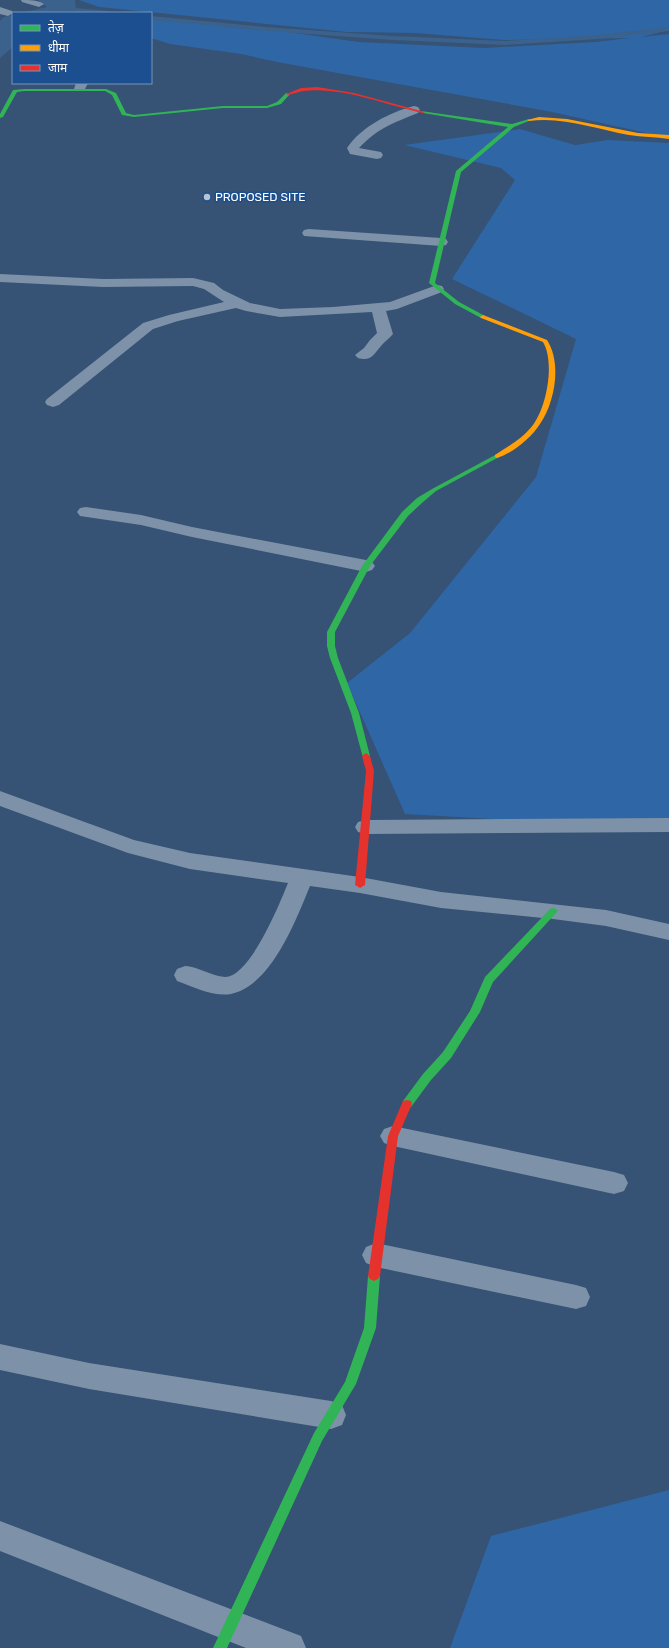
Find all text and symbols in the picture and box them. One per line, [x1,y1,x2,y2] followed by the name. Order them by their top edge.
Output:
[12,12,152,84] legend
[48,20,65,35] text: तेज़
[48,40,70,55] text: धीमा
[48,61,68,75] text: जाम
[215,190,305,204] place label: PROPOSED SITE
[202,192,212,202] marker: PROPOSED SITE

